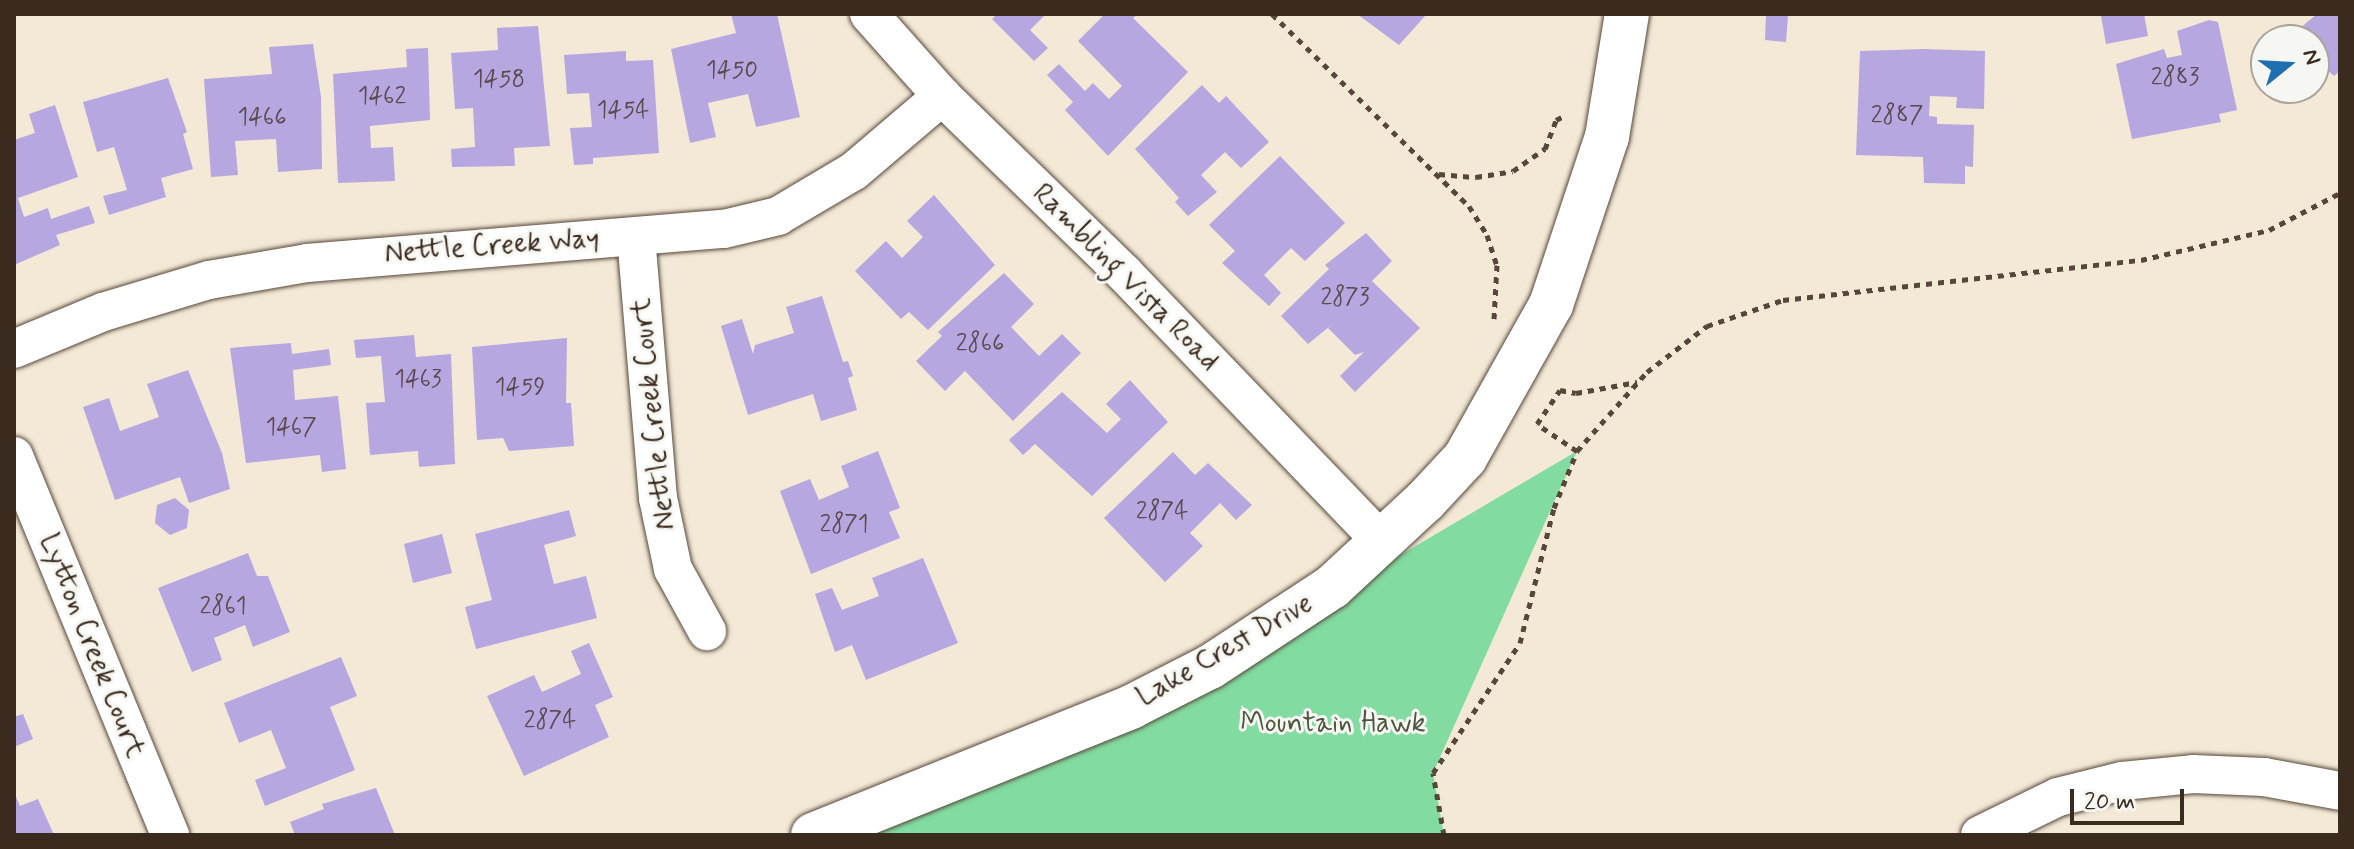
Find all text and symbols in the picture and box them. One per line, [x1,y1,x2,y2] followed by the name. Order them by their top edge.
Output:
[2250,24,2330,104] north arrow
[2295,46,2327,68] text: N
[706,57,758,85] house number: 1450
[2151,64,2199,92] house number: 2883
[473,66,525,94] house number: 1458
[358,83,406,111] house number: 1462
[597,97,649,125] house number: 1454
[1871,102,1923,130] house number: 2887
[238,104,286,132] house number: 1466
[1027,180,1223,376] street label: Rambling Vista Road
[381,223,603,271] street label: Nettle Creek Way
[1320,284,1370,312] house number: 2873
[625,297,683,531] street label: Nettle Creek Court
[956,330,1004,358] house number: 2866
[394,366,442,394] house number: 1463
[495,374,545,402] house number: 1459
[265,414,317,442] house number: 1467
[1136,498,1188,526] house number: 2874
[819,511,869,539] house number: 2871
[31,530,151,762] street label: Lytton Creek Court
[1130,587,1320,715] street label: Lake Crest Drive
[200,593,246,621] house number: 2861
[524,707,576,735] house number: 2874
[1241,707,1425,741] park label: Mountain Hawk
[2074,773,2188,823] scale bar
[2084,787,2135,818] text: 20 m

